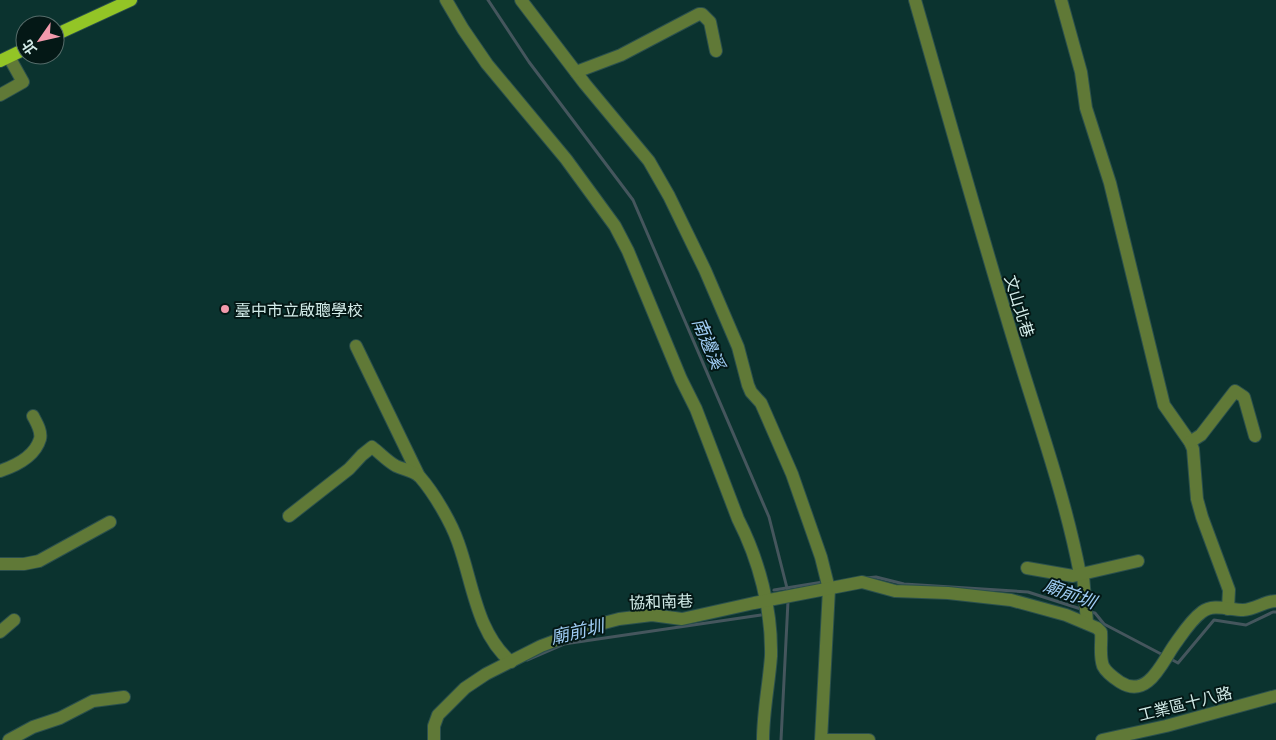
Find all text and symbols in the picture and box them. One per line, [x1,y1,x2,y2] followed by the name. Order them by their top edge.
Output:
[15,15,65,65] north arrow
[18,37,40,58] text: 北
[1002,273,1038,339] street label: 文山北巷
[235,300,363,319] place label: 臺中市立啟聰學校
[219,303,231,315] marker: 臺中市立啟聰學校
[688,314,731,375] water label: 南邊溪
[1041,573,1102,614] water label: 廟前圳
[629,590,693,612] street label: 協和南巷
[548,614,609,648] water label: 廟前圳
[1136,682,1234,724] street label: 工業區十八路

